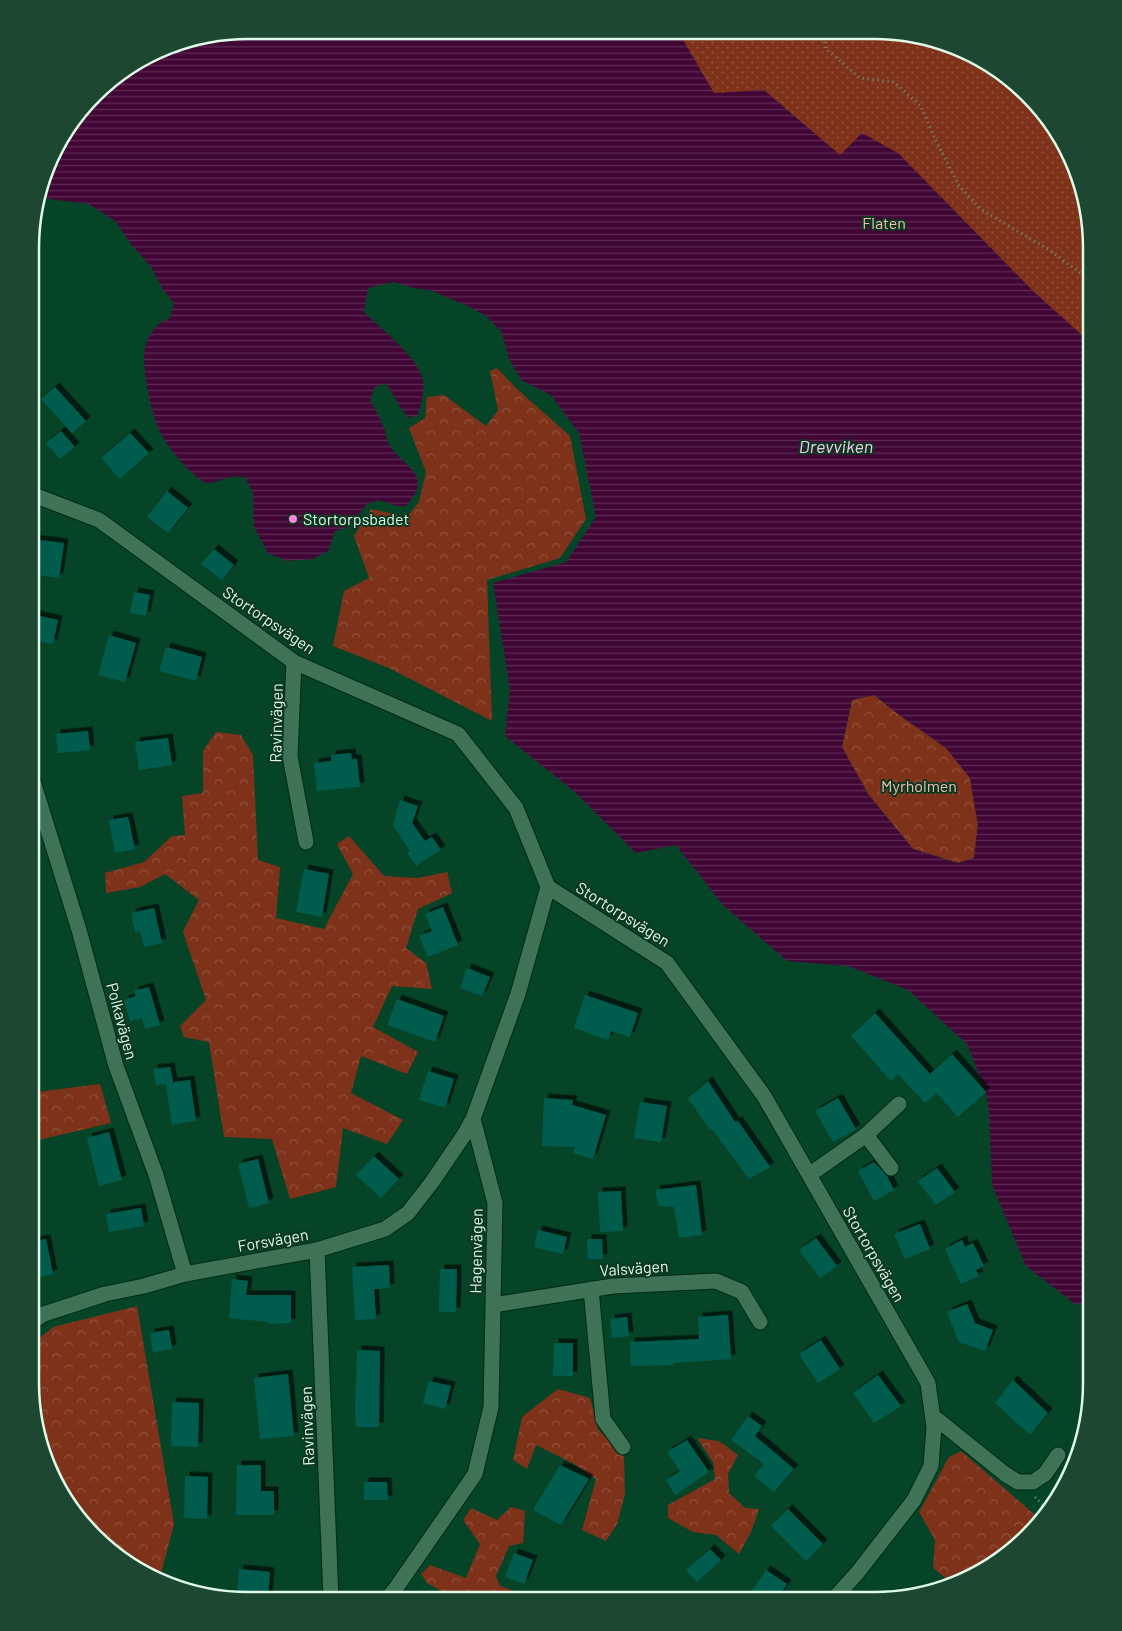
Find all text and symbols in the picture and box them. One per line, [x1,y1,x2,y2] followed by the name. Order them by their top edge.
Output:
[862,213,906,232] park label: Flaten
[799,435,873,457] water label: Drevviken
[303,509,409,528] place label: Stortorpsbadet
[287,513,299,525] marker: Stortorpsbadet
[220,582,319,657] street label: Stortorpsvägen
[265,683,286,763] street label: Ravinvägen
[881,776,957,795] park label: Myrholmen
[573,877,674,950] street label: Stortorpsvägen
[103,980,142,1061] street label: Polkavägen
[839,1203,909,1305] street label: Stortorpsvägen
[465,1208,486,1294] street label: Hagenvägen
[236,1224,310,1255] street label: Forsvägen
[599,1256,669,1279] street label: Valsvägen
[296,1386,317,1466] street label: Ravinvägen

